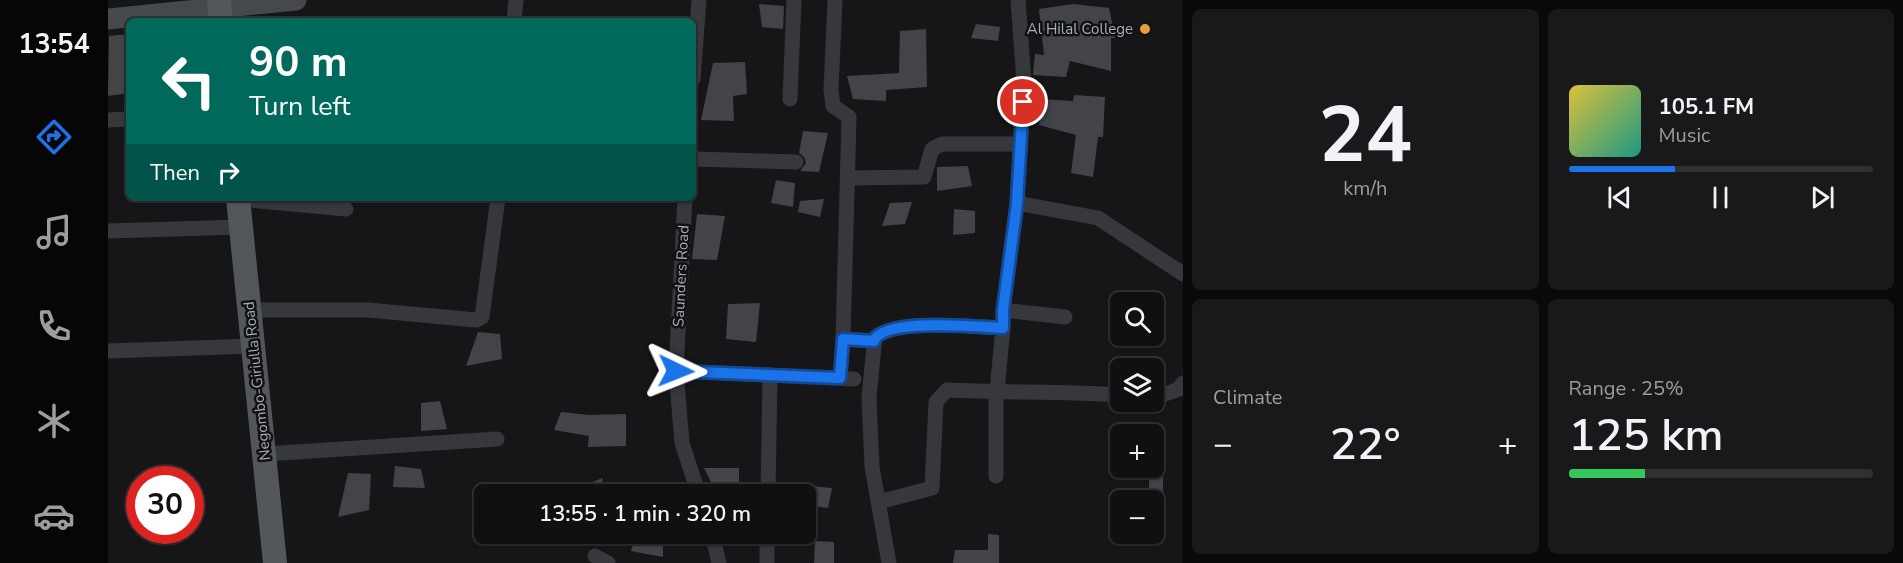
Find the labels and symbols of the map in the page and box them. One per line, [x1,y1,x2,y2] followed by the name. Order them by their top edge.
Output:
[1027,19,1133,39] place label: Al Hilal College
[1138,22,1152,36] marker: Al Hilal College
[997,76,1048,127] pin
[668,224,694,328] street label: Saunders Road
[239,300,275,462] street label: Negombo-Giriulla Road
[644,339,708,403] position arrow
[126,466,204,544] speed limit sign: 30

